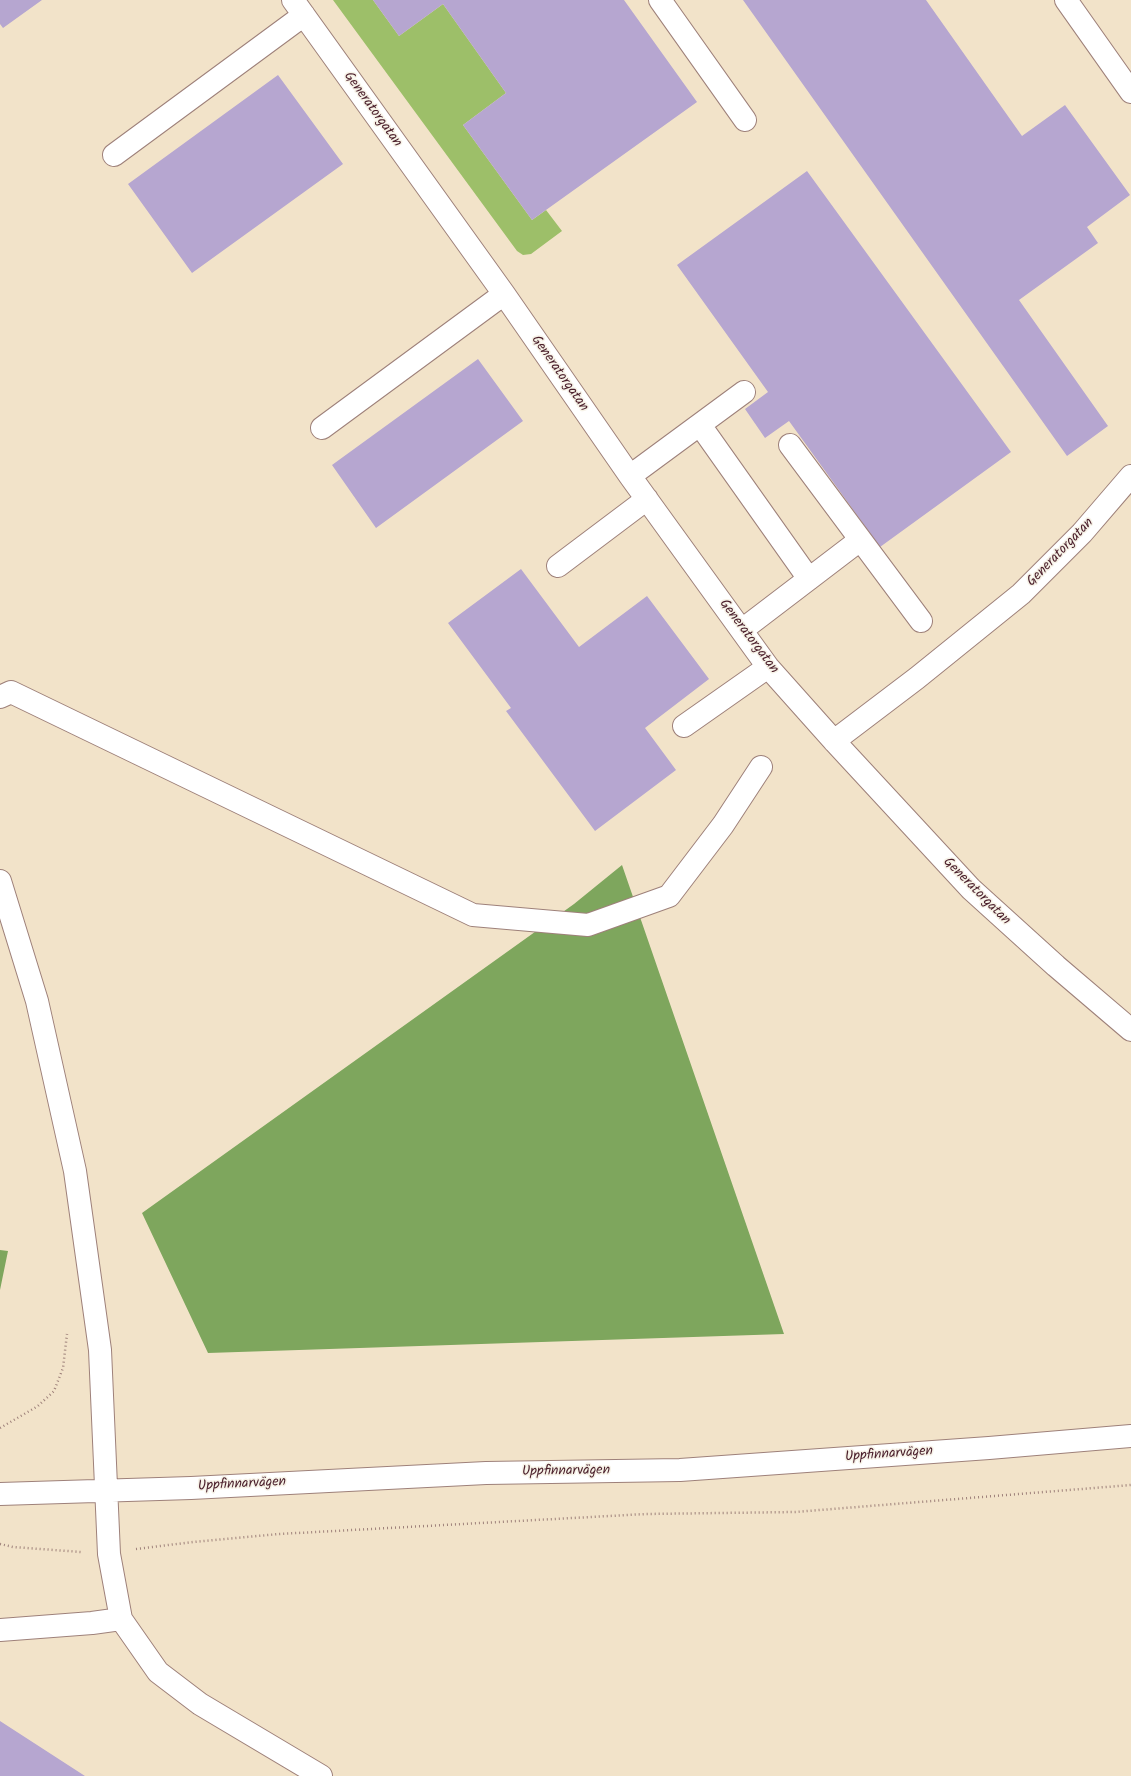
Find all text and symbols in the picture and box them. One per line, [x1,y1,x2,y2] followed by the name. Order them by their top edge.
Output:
[339,69,405,151] street label: Generatorgatan
[527,333,591,415] street label: Generatorgatan
[1024,515,1098,591] street label: Generatorgatan
[715,596,781,678] street label: Generatorgatan
[939,855,1013,929] street label: Generatorgatan
[844,1444,934,1466] street label: Uppfinnarvägen
[522,1463,610,1481] street label: Uppfinnarvägen
[198,1474,286,1496] street label: Uppfinnarvägen

